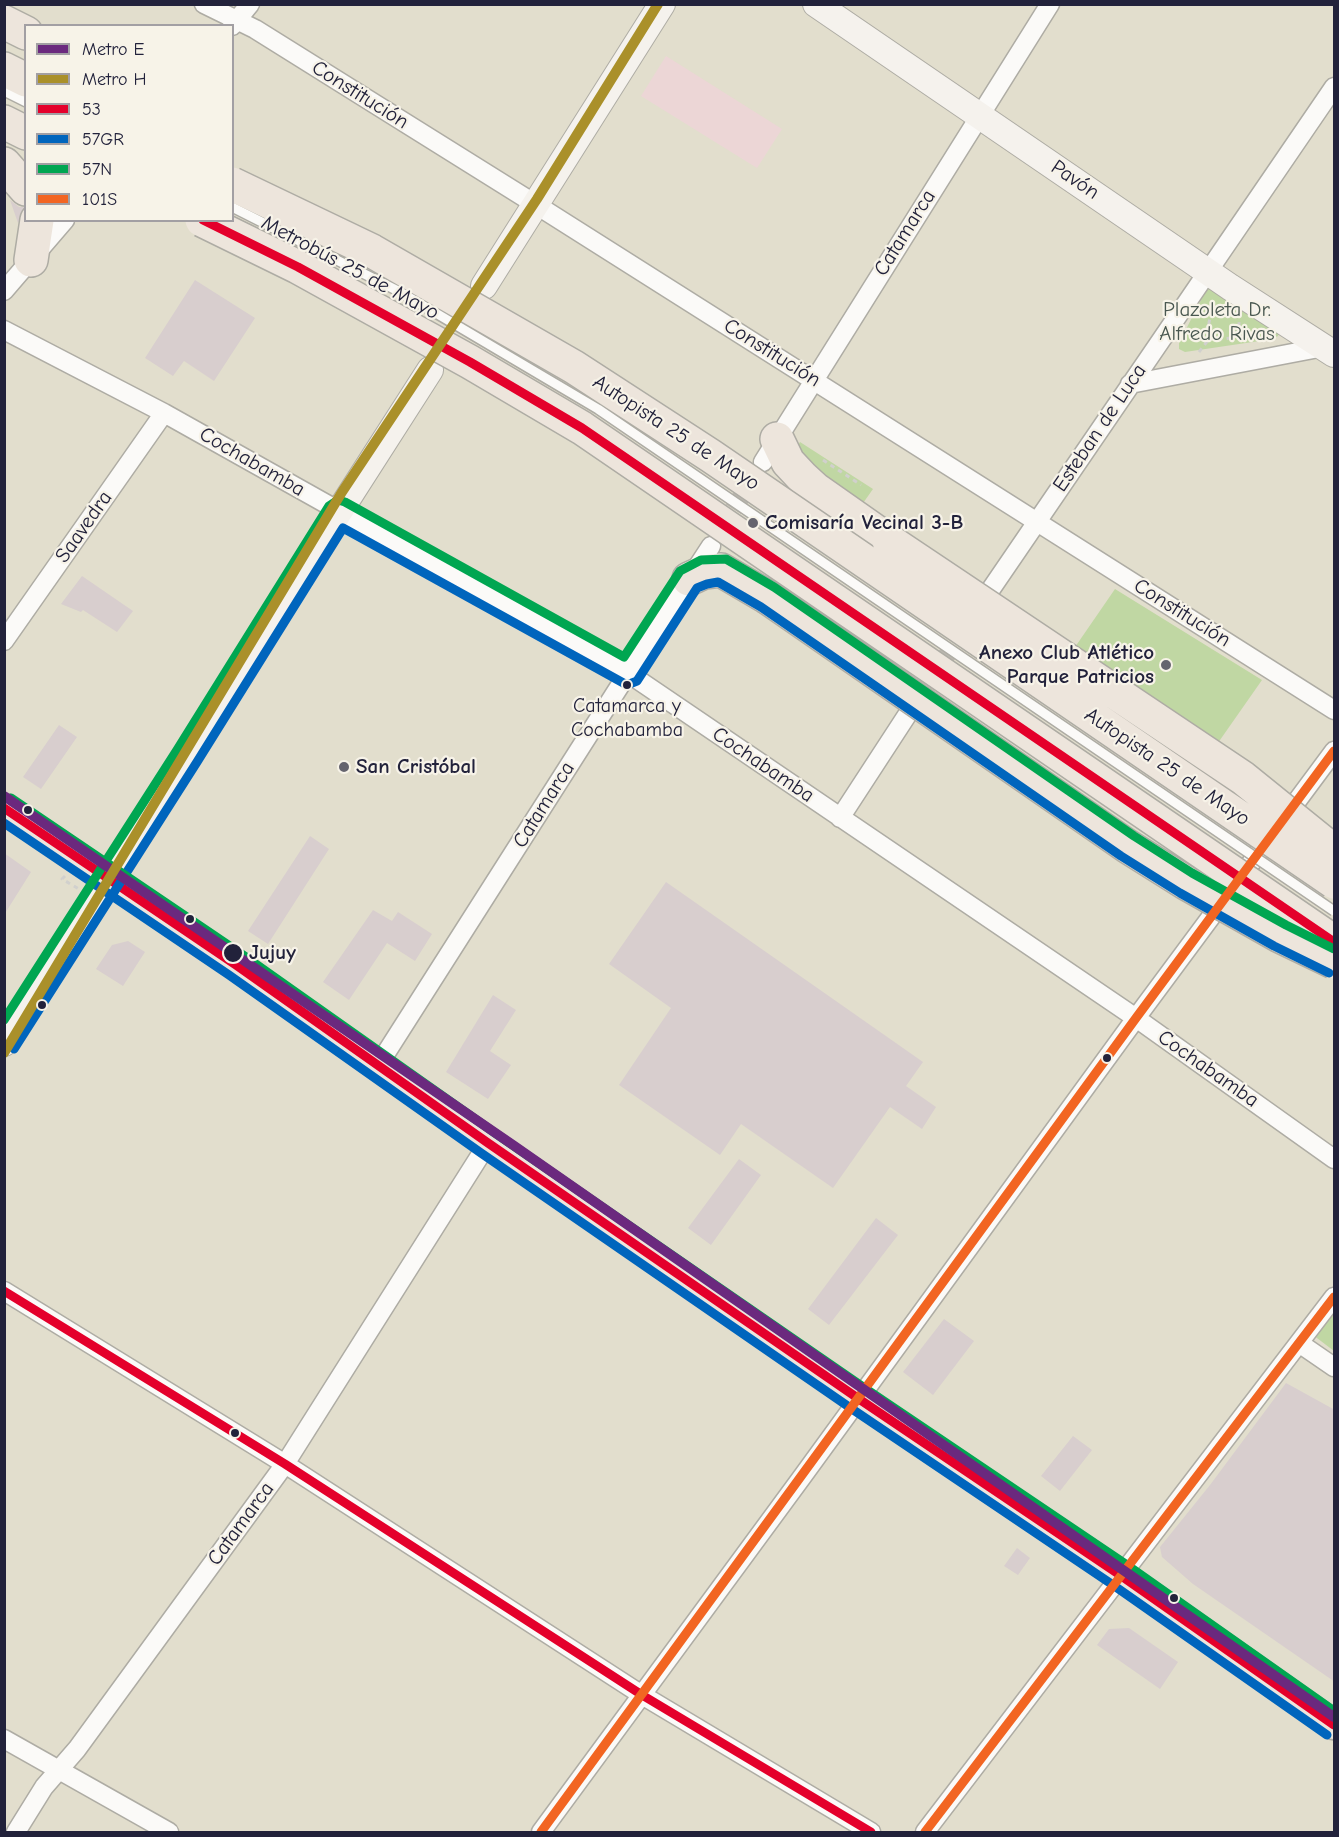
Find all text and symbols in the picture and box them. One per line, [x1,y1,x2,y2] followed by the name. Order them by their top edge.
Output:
[24,24,234,222] legend
[82,39,144,60] text: Metro E
[307,55,413,135] street label: Constitución
[82,69,147,90] text: Metro H
[82,99,101,120] text: 53
[82,129,124,150] text: 57GR
[1046,155,1104,205] street label: Pavón
[82,159,112,180] text: 57N
[869,185,941,281] street label: Catamarca
[82,189,117,210] text: 101S
[257,210,443,326] street label: Metrobús 25 de Mayo
[1159,297,1275,347] park label: Plazoleta Dr. Alfredo Rivas
[719,313,825,393] street label: Constitución
[1048,359,1152,497] street label: Esteban de Luca
[588,370,764,496] street label: Autopista 25 de Mayo
[195,422,309,502] street label: Cochabamba
[50,486,118,568] street label: Saavedra
[765,510,963,536] place label: Comisaría Vecinal 3-B
[746,516,760,530] marker: Comisaría Vecinal 3-B
[1129,573,1235,653] street label: Constitución
[979,640,1154,690] place label: Anexo Club Atlético Parque Patricios
[1159,658,1173,672] marker: Anexo Club Atlético Parque Patricios
[621,679,633,691] marker: Catamarca y Cochabamba
[571,694,683,741] place label: Catamarca y Cochabamba
[1080,702,1254,832] street label: Autopista 25 de Mayo
[707,722,819,808] street label: Cochabamba
[356,754,476,780] place label: San Cristóbal
[508,757,580,853] street label: Catamarca
[337,760,351,774] marker: San Cristóbal
[22,804,34,816] unlabelled marker
[184,913,196,925] unlabelled marker
[249,940,296,966] place label: Jujuy
[222,942,244,964] marker: Jujuy
[36,999,48,1011] unlabelled marker
[1153,1025,1263,1113] street label: Cochabamba
[1101,1052,1113,1064] unlabelled marker
[229,1427,241,1439] unlabelled marker
[202,1477,280,1571] street label: Catamarca
[1168,1592,1180,1604] unlabelled marker

